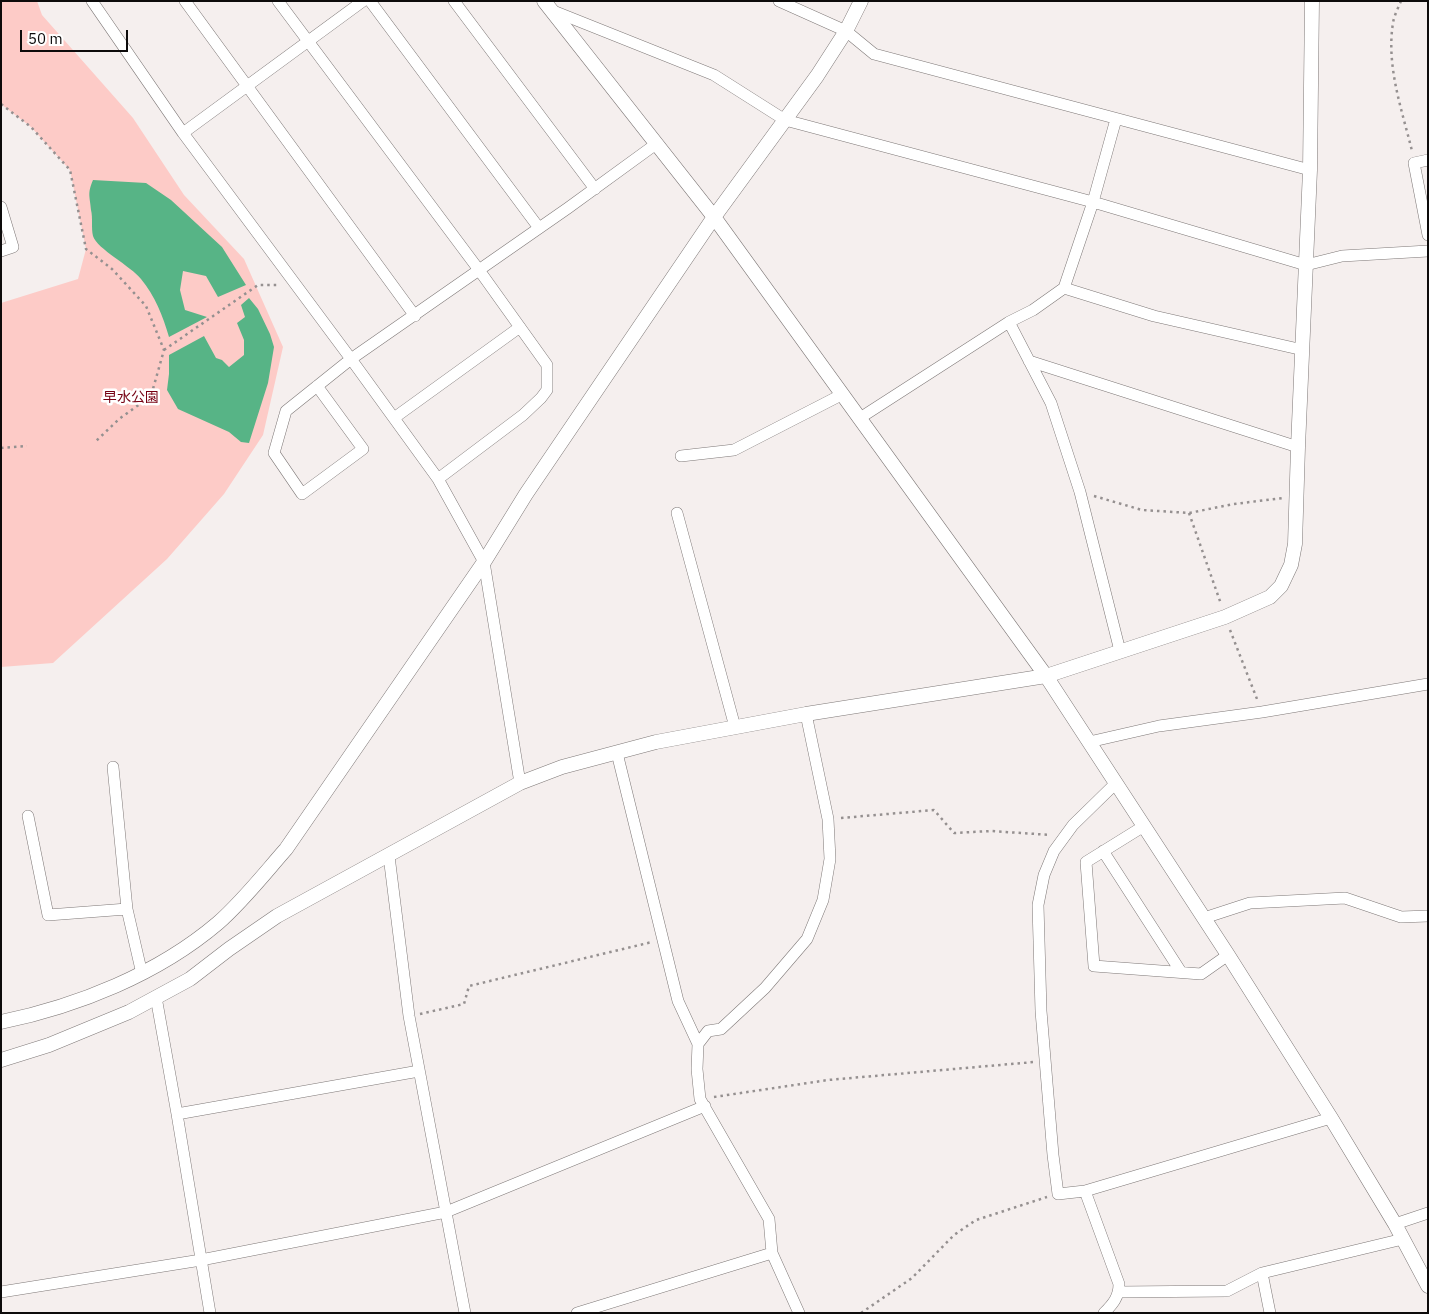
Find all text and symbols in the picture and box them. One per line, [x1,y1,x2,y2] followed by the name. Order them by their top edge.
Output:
[22,20,130,52] scale bar
[28,29,63,48] text: 50 m
[103,390,159,406] park label: 早水公園

